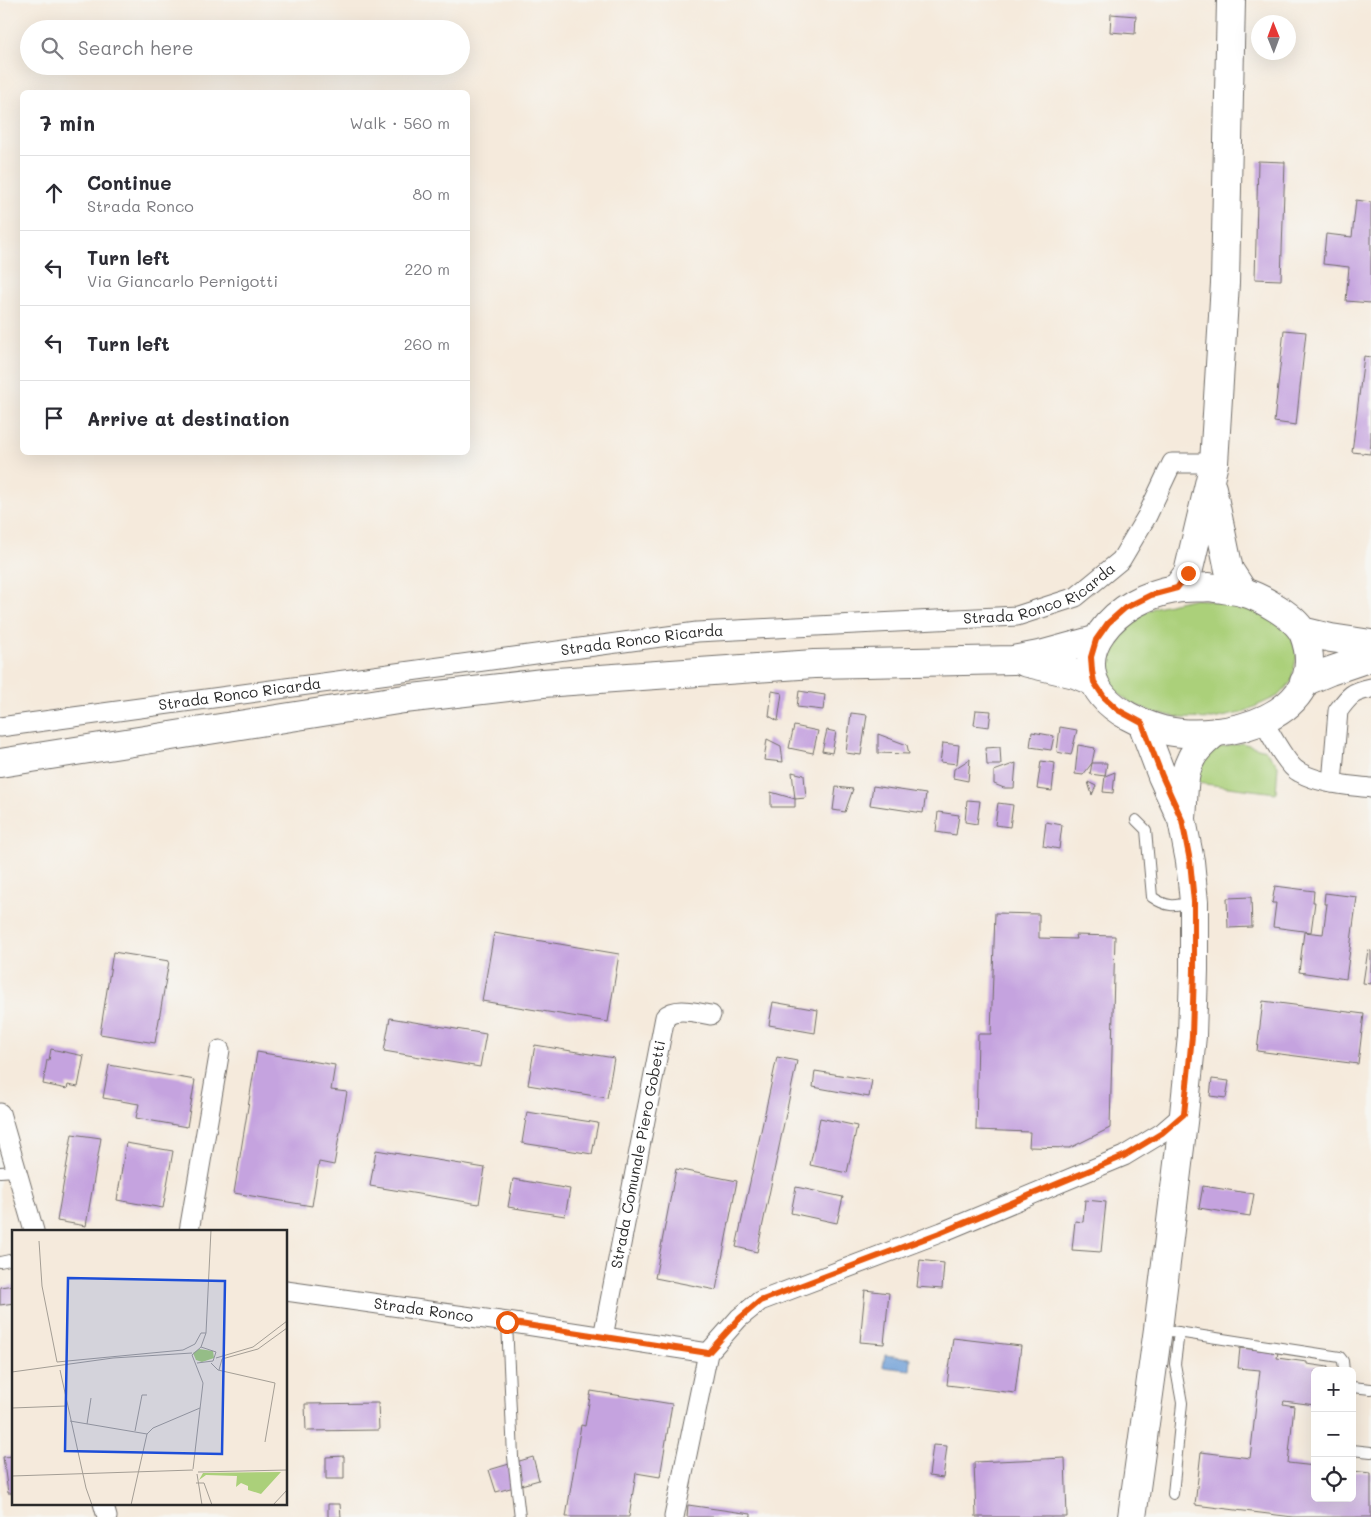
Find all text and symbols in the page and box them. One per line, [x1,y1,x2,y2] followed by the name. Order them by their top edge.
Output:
[1251,15,1296,60] north arrow
[20,20,470,75] search box
[38,34,66,62] icon: search
[78,35,194,60] text: Search here
[40,109,95,136] text: 7 min
[350,112,450,133] text: Walk · 560 m
[87,170,172,195] text: Continue
[40,179,68,207] icon: ahead
[413,183,450,204] text: 80 m
[87,195,194,216] text: Strada Ronco
[87,245,170,270] text: Turn left
[40,254,68,282] icon: left
[404,258,450,279] text: 220 m
[87,270,278,291] text: Via Giancarlo Pernigotti
[40,329,68,357] icon: left
[87,331,170,356] text: Turn left
[404,333,450,354] text: 260 m
[40,404,68,432] icon: arrive
[87,406,290,431] text: Arrive at destination
[963,558,1119,628] street label: Strada Ronco Ricarda
[1177,562,1200,585] route end
[559,620,724,659] street label: Strada Ronco Ricarda
[157,672,322,714] street label: Strada Ronco Ricarda
[606,1038,669,1270] street label: Strada Comunale Piero Gobetti
[12,1230,288,1504] inset map
[373,1292,475,1326] street label: Strada Ronco
[496,1311,519,1334] route start
[1311,1367,1356,1502] map controls
[1311,1367,1356,1412] button: +
[1311,1412,1356,1457] button: −
[1311,1457,1356,1502] button: locate

